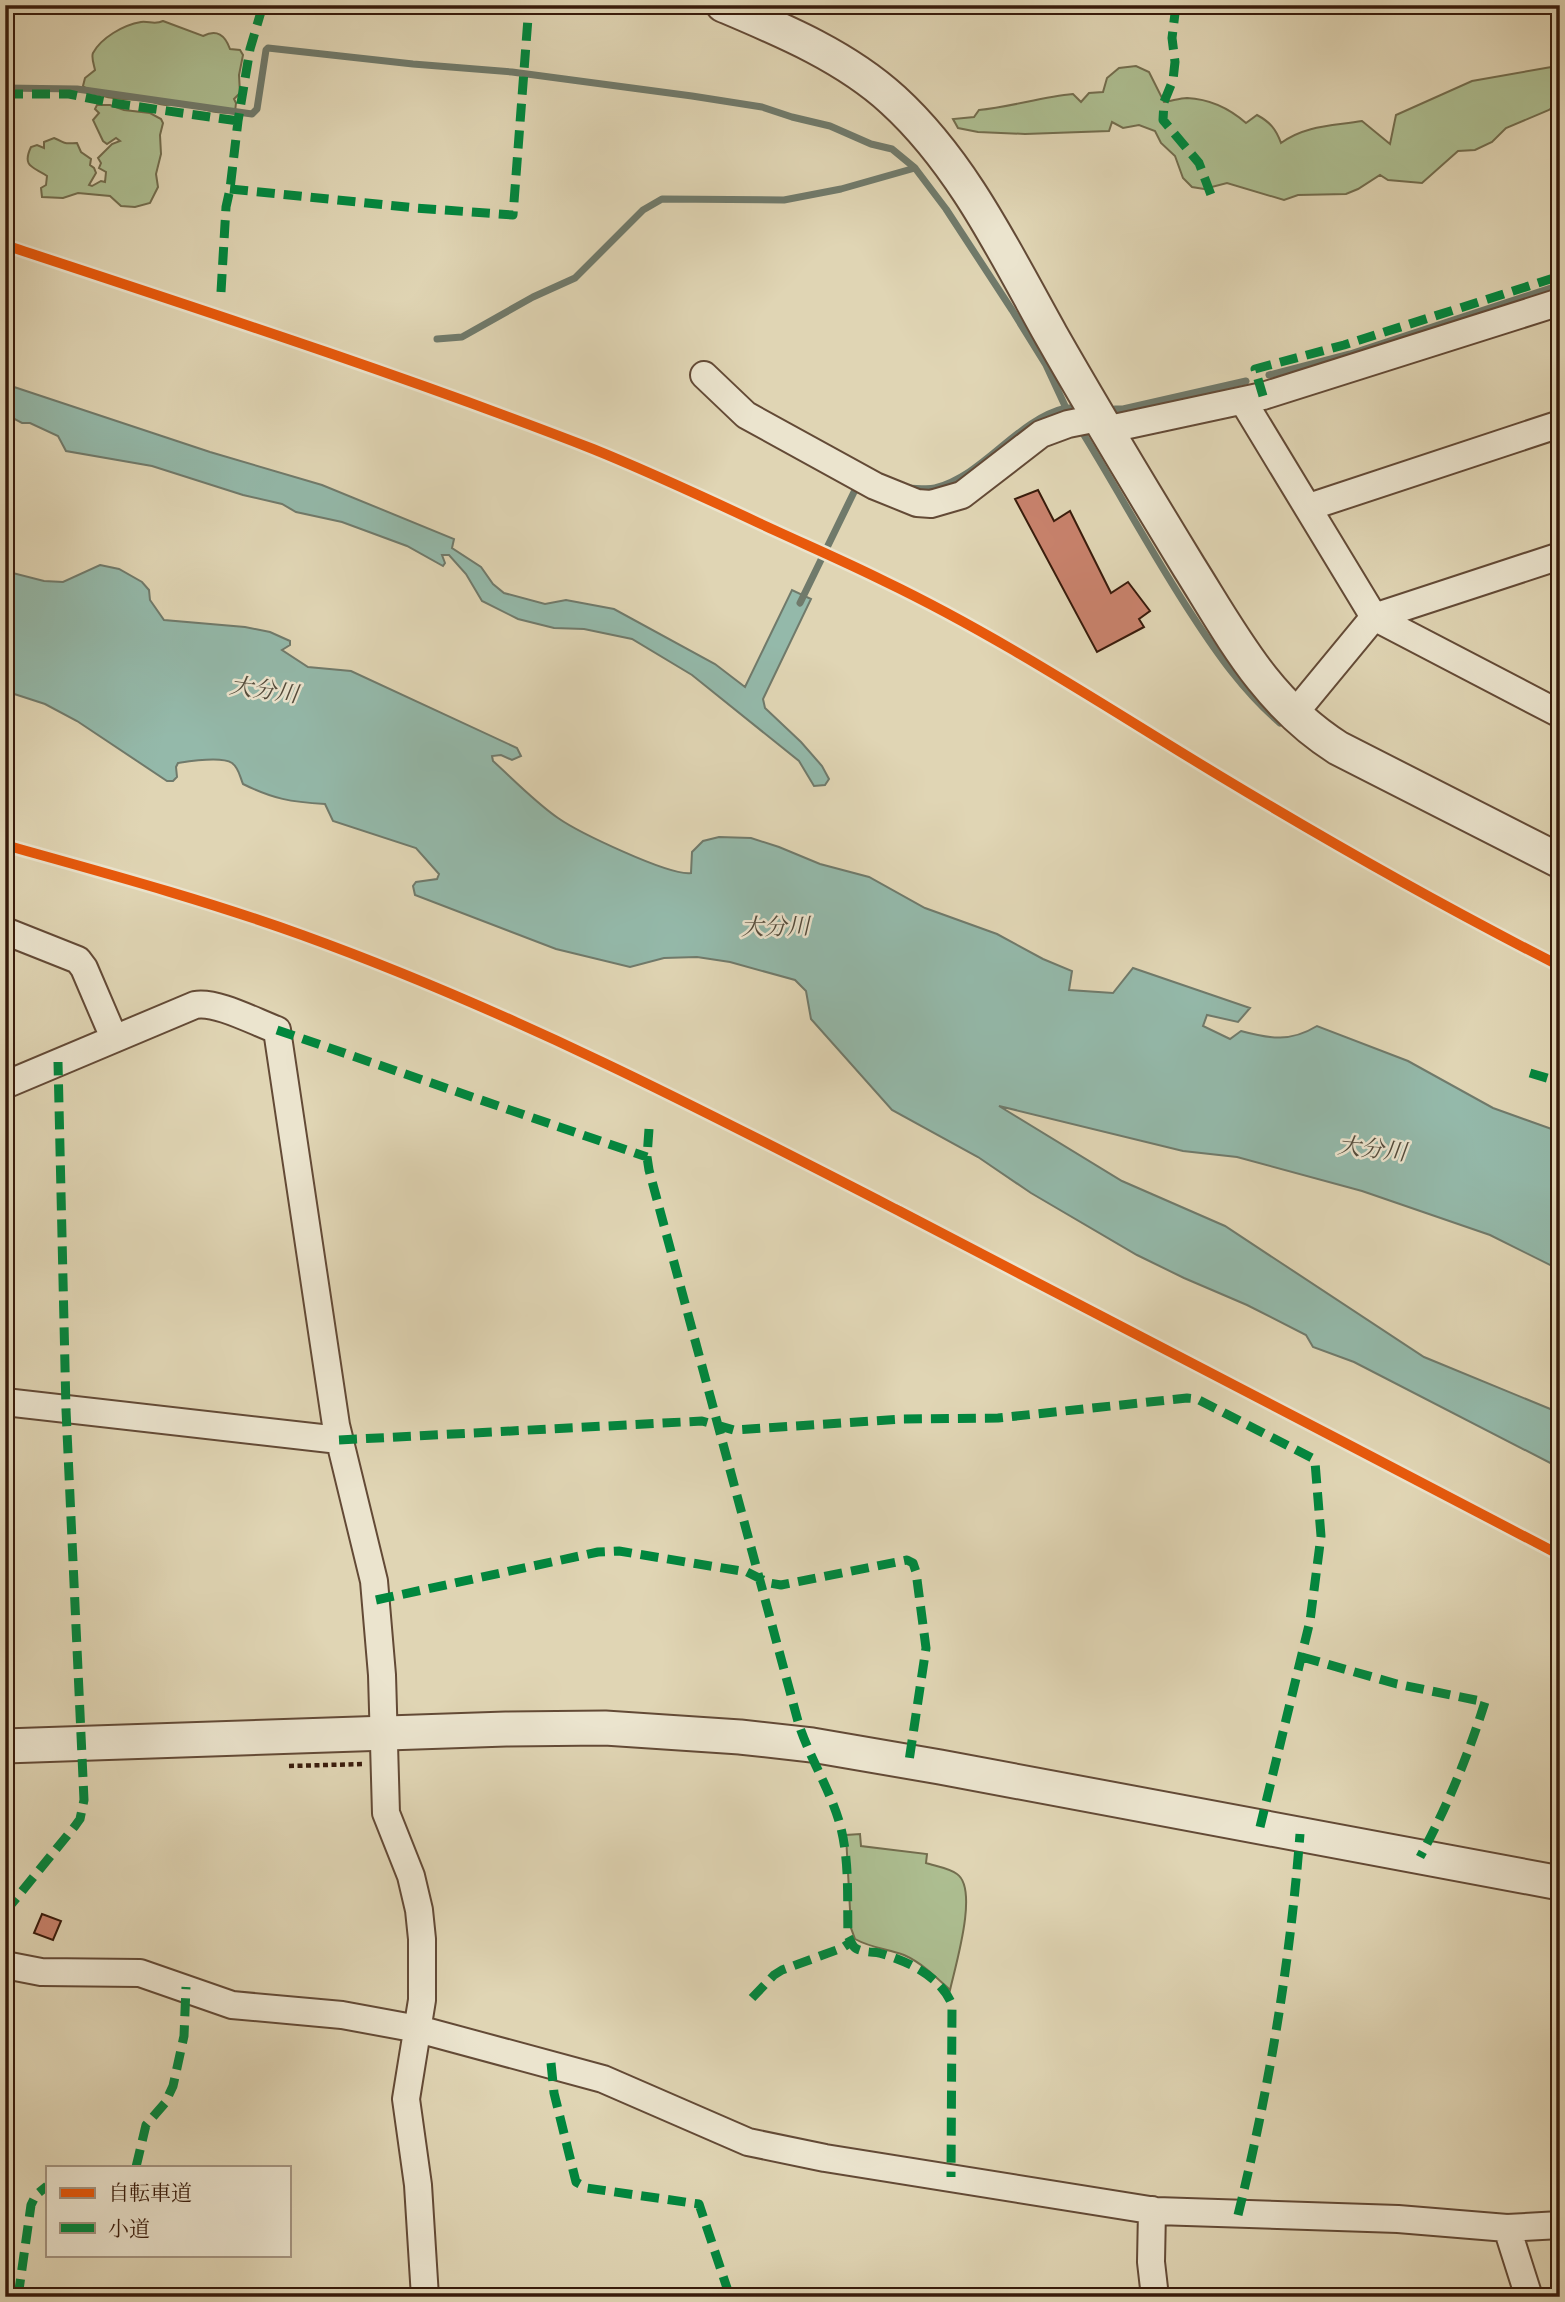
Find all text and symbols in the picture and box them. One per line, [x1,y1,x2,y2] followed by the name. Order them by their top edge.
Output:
[228,672,303,709] water label: 大分川
[740,913,813,941] water label: 大分川
[1336,1132,1411,1166] water label: 大分川
[46,2166,290,2256] legend
[108,2181,192,2205] text: 自転車道
[108,2217,150,2241] text: 小道

